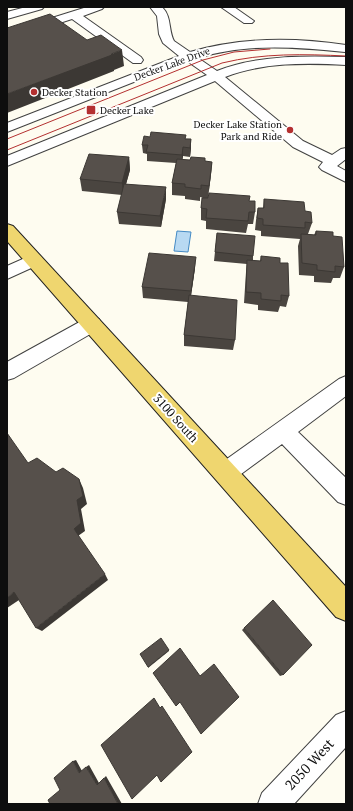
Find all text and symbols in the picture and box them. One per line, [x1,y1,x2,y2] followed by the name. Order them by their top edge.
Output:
[132,44,212,84] street label: Decker Lake Drive
[42,86,107,99] place label: Decker Station
[29,87,39,97] marker: Decker Station
[85,104,97,116] marker: Decker Lake
[100,104,154,117] place label: Decker Lake
[194,118,282,143] place label: Decker Lake Station Park and Ride
[285,125,295,135] marker: Decker Lake Station Park and Ride
[150,391,202,445] street label: 3100 South
[280,734,338,794] street label: 2050 West

